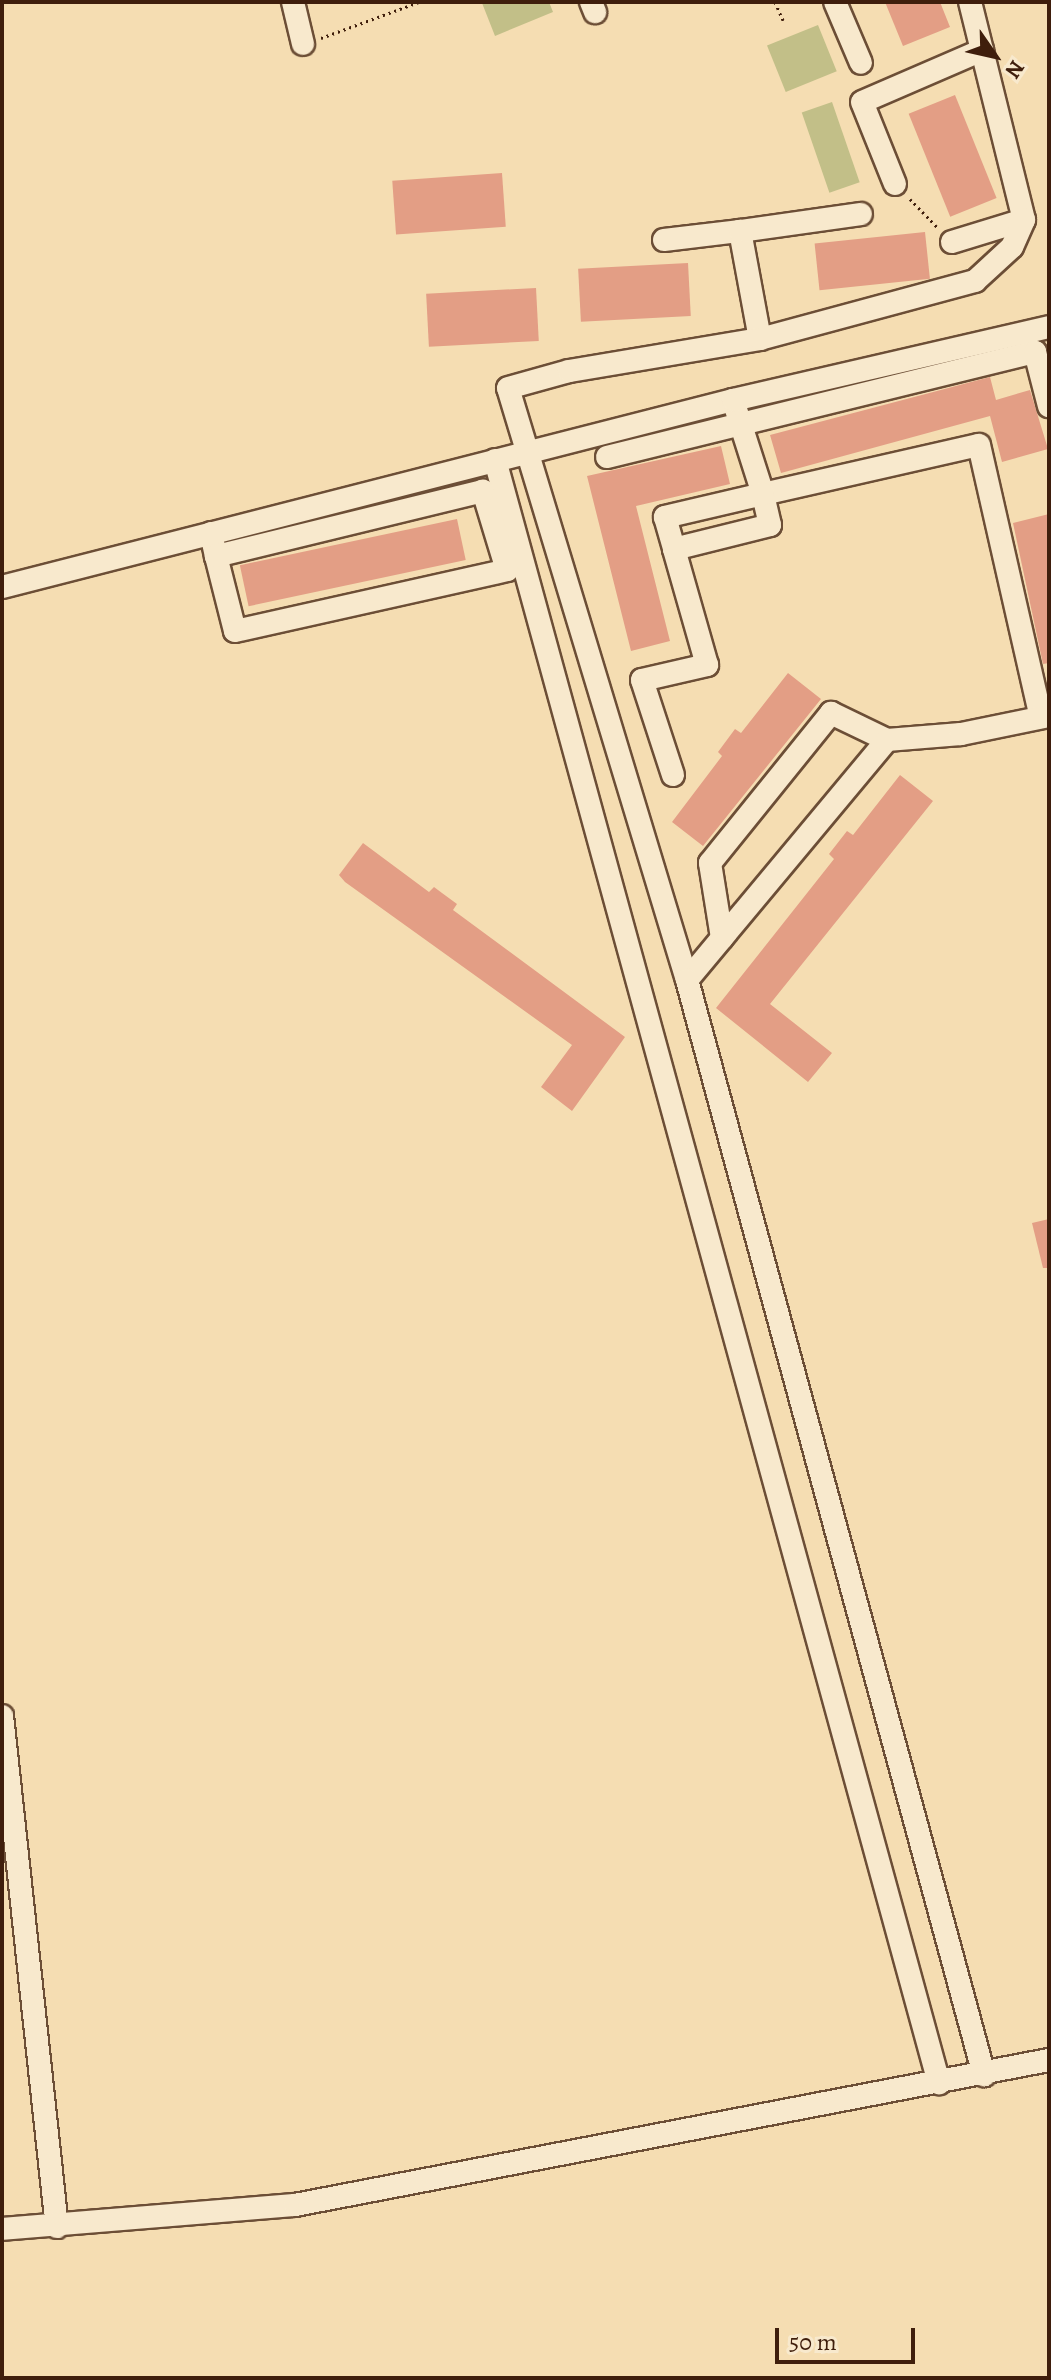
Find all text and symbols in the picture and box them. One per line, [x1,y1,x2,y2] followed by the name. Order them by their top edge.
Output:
[955,16,1035,96] north arrow
[998,54,1032,84] text: N
[779,2312,919,2362] scale bar
[789,2326,837,2358] text: 50 m

